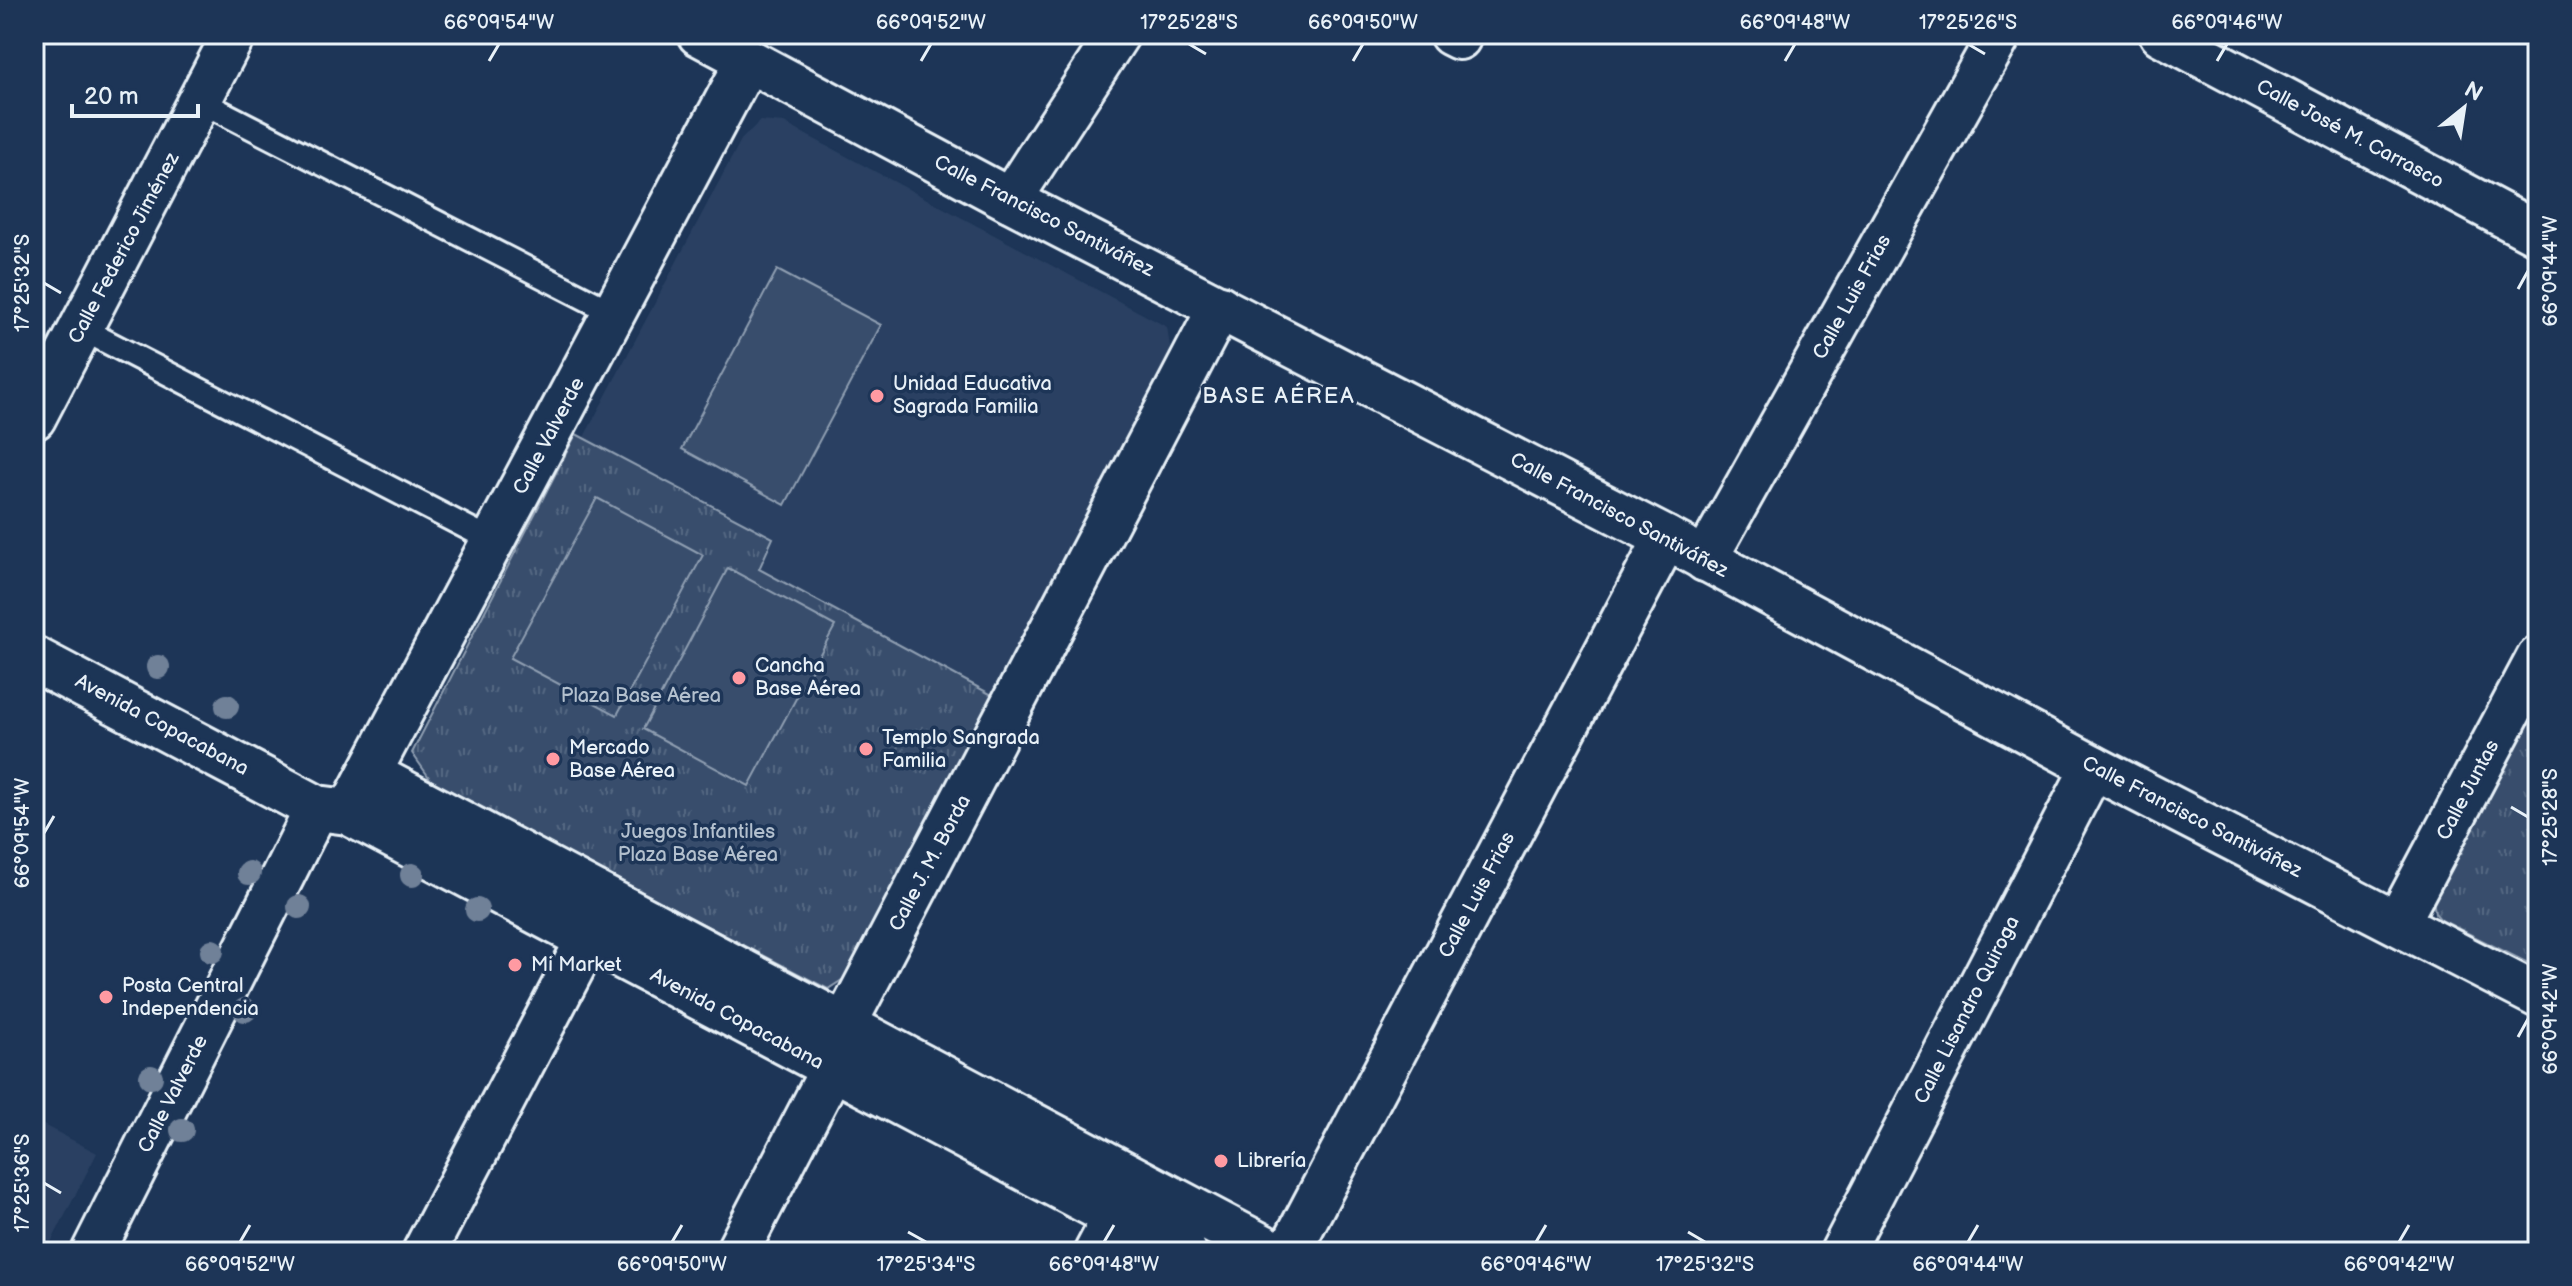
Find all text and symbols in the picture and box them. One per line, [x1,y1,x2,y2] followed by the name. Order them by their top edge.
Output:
[444,11,554,35] text: 66°09'54"W
[876,11,986,35] text: 66°09'52"W
[1140,11,1238,35] text: 17°25'28"S
[1308,11,1418,35] text: 66°09'50"W
[1740,11,1850,35] text: 66°09'48"W
[1919,11,2017,35] text: 17°25'26"S
[2171,11,2283,35] text: 66°09'46"W
[72,68,198,118] scale bar
[2424,68,2504,148] north arrow
[2252,74,2448,194] street label: Calle José M. Carrasco
[2459,76,2487,108] text: N
[84,82,139,111] text: 20 m
[63,148,185,348] street label: Calle Federico Jiménez
[930,150,1158,282] street label: Calle Francisco Santiváñez
[2539,215,2563,327] text: 66°09'44"W
[1808,230,1896,364] street label: Calle Luis Frias
[11,234,35,332] text: 17°25'32"S
[893,372,1052,419] place label: Unidad Educativa Sagrada Familia
[508,373,590,499] street label: Calle Valverde
[1202,382,1356,410] district label: BASE AÉREA
[868,387,886,405] marker: Unidad Educativa Sagrada Familia
[1506,447,1732,583] street label: Calle Francisco Santiváñez
[755,654,861,701] place label: Cancha Base Aérea
[71,669,253,781] street label: Avenida Copacabana
[730,669,748,687] marker: Cancha Base Aérea
[561,684,721,708] park label: Plaza Base Aérea
[882,726,1040,773] place label: Templo Sangrada Familia
[569,736,675,783] place label: Mercado Base Aérea
[2432,736,2504,844] street label: Calle Juntas
[857,740,875,758] marker: Templo Sangrada Familia
[544,750,562,768] marker: Mercado Base Aérea
[2078,751,2306,883] street label: Calle Francisco Santiváñez
[2539,768,2563,866] text: 17°25'28"S
[11,778,35,888] text: 66°09'54"W
[884,791,976,935] street label: Calle J. M. Borda
[618,820,778,867] park label: Juegos Infantiles Plaza Base Aérea
[1434,828,1520,962] street label: Calle Luis Frias
[1909,912,2025,1108] street label: Calle Lisandro Quiroga
[531,953,622,977] place label: Mi Market
[506,956,524,974] marker: Mi Market
[646,963,828,1075] street label: Avenida Copacabana
[2539,964,2563,1074] text: 66°09'42"W
[122,974,259,1021] place label: Posta Central Independencia
[97,988,115,1006] marker: Posta Central Independencia
[133,1031,213,1157] street label: Calle Valverde
[11,1134,35,1232] text: 17°25'36"S
[1237,1149,1306,1173] place label: Librería
[1212,1152,1230,1170] marker: Librería
[185,1253,295,1277] text: 66°09'52"W
[617,1253,727,1277] text: 66°09'50"W
[877,1253,975,1277] text: 17°25'34"S
[1049,1253,1159,1277] text: 66°09'48"W
[1480,1253,1592,1277] text: 66°09'46"W
[1656,1253,1754,1277] text: 17°25'32"S
[1912,1253,2024,1277] text: 66°09'44"W
[2344,1253,2454,1277] text: 66°09'42"W

